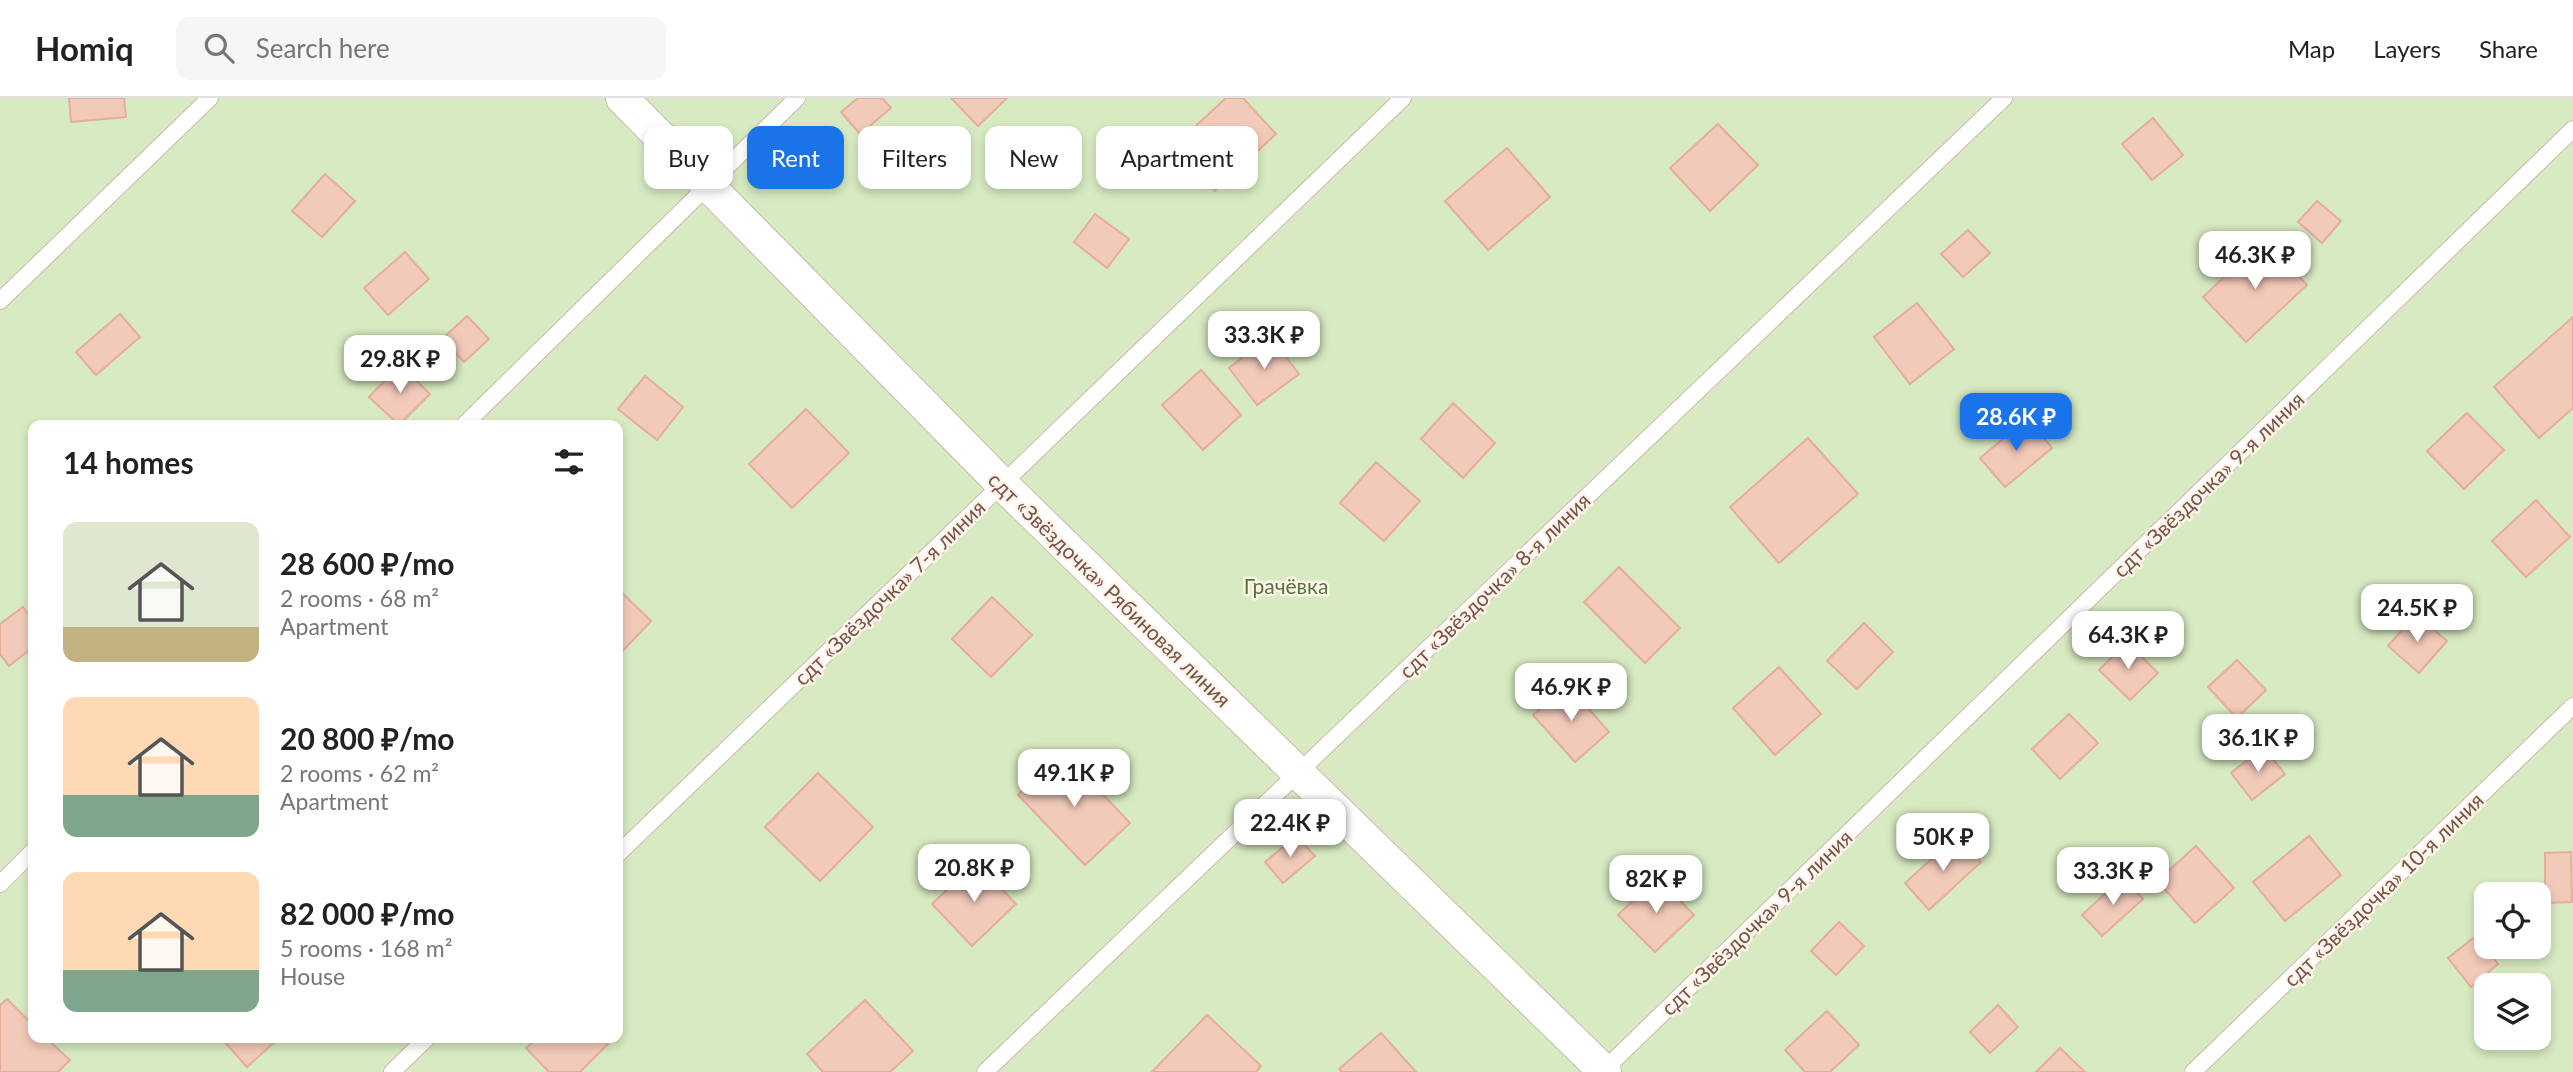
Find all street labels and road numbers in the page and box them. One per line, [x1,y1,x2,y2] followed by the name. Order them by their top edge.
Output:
[2107,386,2309,582] street label: сдт «Звёздочка» 9-я линия
[984,466,1236,712] street label: сдт «Звёздочка» Рябиновая линия
[1393,487,1595,683] street label: сдт «Звёздочка» 8-я линия
[788,494,990,690] street label: сдт «Звёздочка» 7-я линия
[2278,787,2488,991] street label: сдт «Звёздочка» 10-я линия
[1655,824,1857,1020] street label: сдт «Звёздочка» 9-я линия

